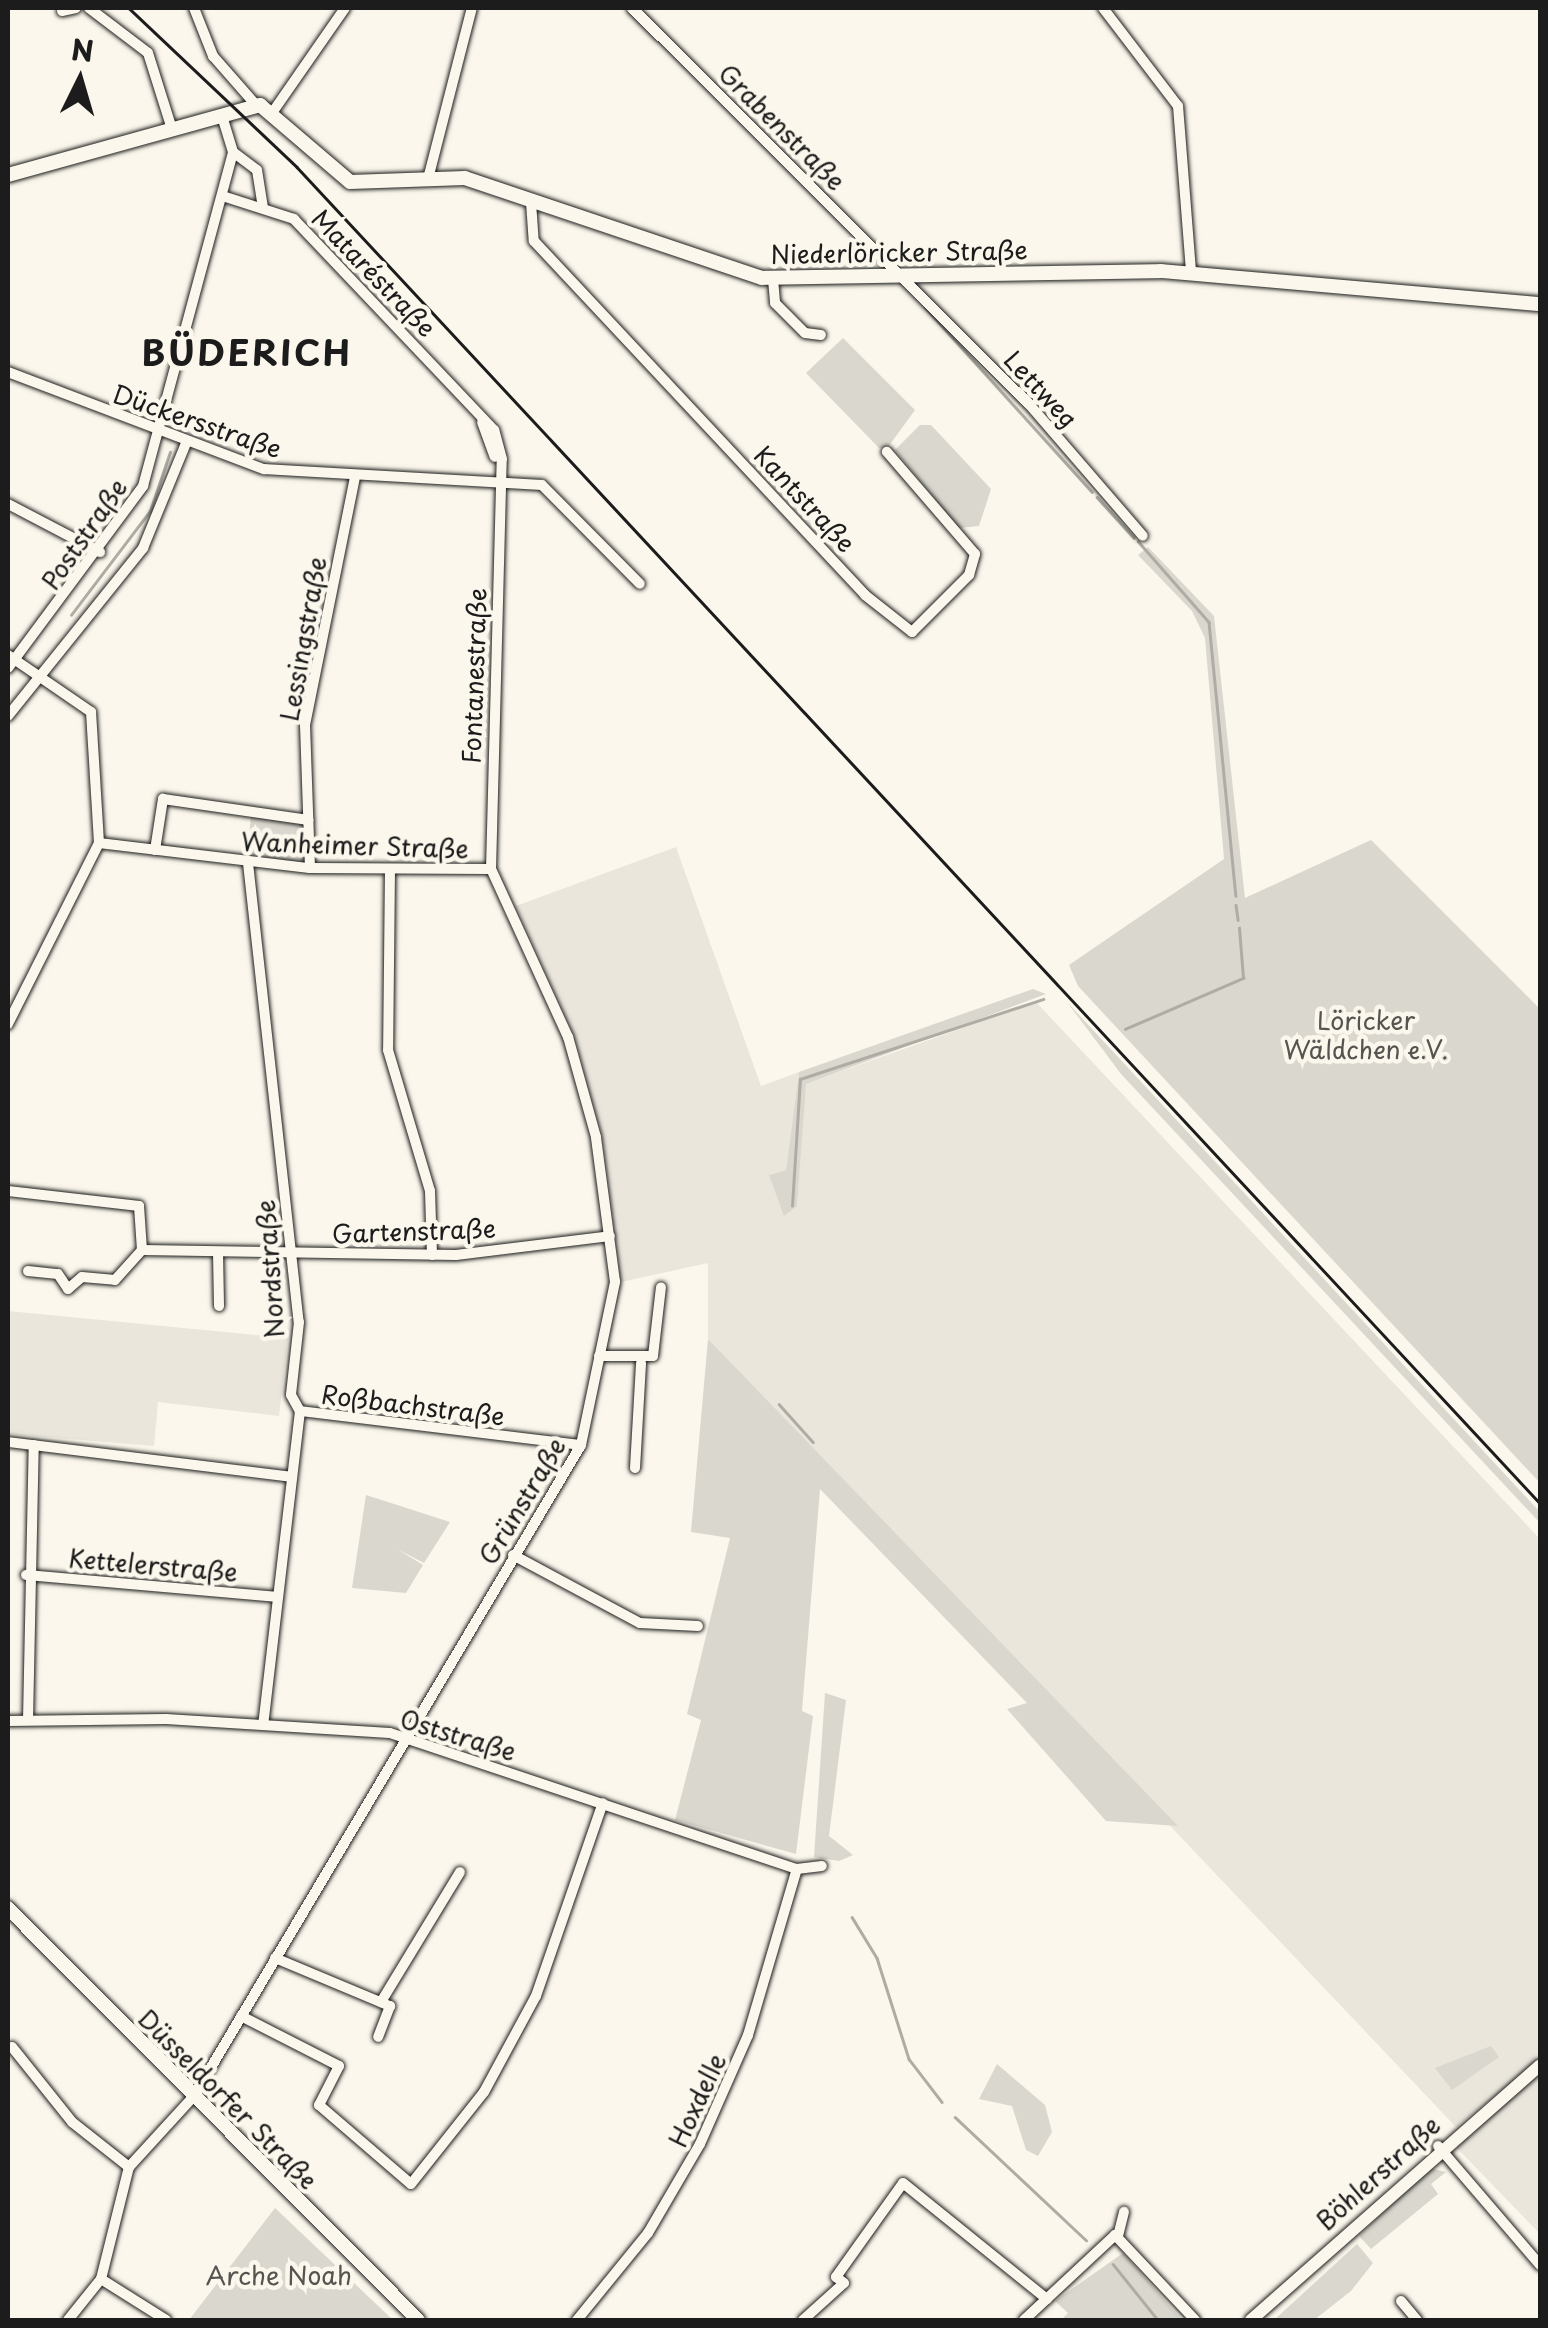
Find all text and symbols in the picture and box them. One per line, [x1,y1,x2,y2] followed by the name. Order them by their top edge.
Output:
[70,27,96,72] text: N
[30,30,130,130] north arrow
[713,58,851,196] street label: Grabenstraße
[306,203,442,343] street label: Mataréstraße
[770,235,1028,269] street label: Niederlöricker Straße
[141,331,353,373] district label: BÜDERICH
[998,344,1084,434] street label: Lettweg
[108,378,286,464] street label: Dückersstraße
[748,440,862,558] street label: Kantstraße
[35,473,133,595] street label: Poststraße
[274,555,332,723] street label: Lessingstraße
[456,587,492,765] street label: Fontanestraße
[240,826,470,864] street label: Wanheimer Straße
[1283,1006,1449,1065] park label: Löricker Wäldchen e.V.
[250,1199,290,1339] street label: Nordstraße
[332,1213,496,1249] street label: Gartenstraße
[320,1379,506,1431] street label: Roßbachstraße
[473,1432,571,1570] street label: Grünstraße
[67,1543,239,1587] street label: Kettelerstraße
[396,1703,520,1767] street label: Oststraße
[132,2003,324,2195] street label: Düsseldorfer Straße
[662,2049,732,2151] street label: Hoxdelle
[1310,2110,1446,2236] street label: Böhlerstraße
[206,2260,352,2290] park label: Arche Noah

